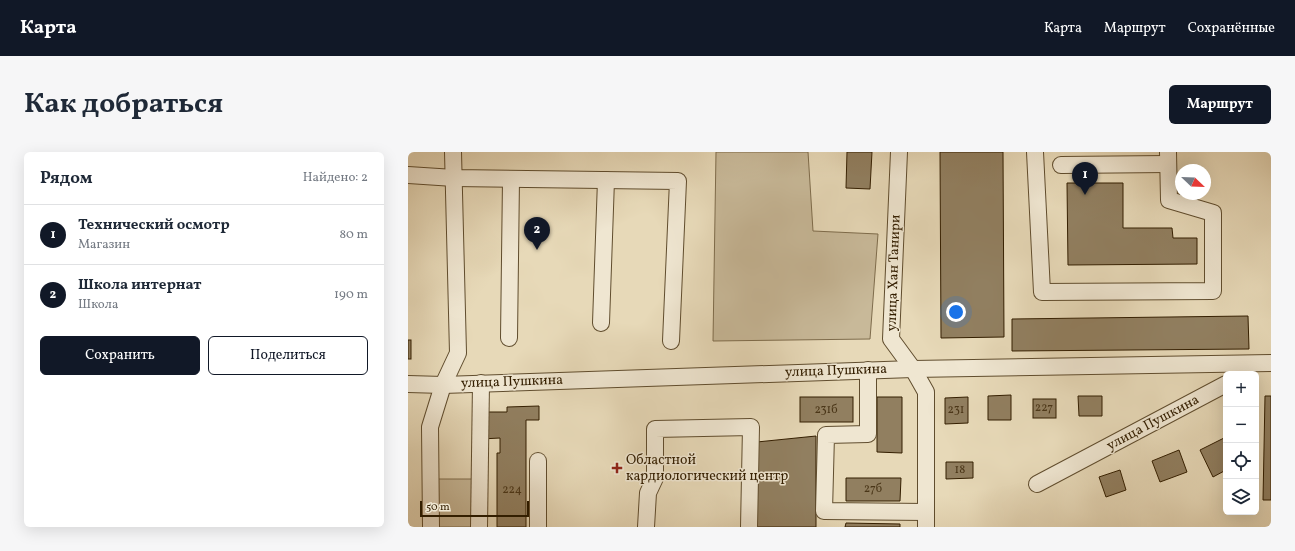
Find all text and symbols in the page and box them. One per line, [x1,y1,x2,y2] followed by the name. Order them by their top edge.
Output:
[20,15,77,41] text: Карта
[1044,19,1082,38] text: Карта
[1104,19,1166,38] text: Маршрут
[1188,19,1275,38] text: Сохранённые
[24,85,223,124] text: Как добраться
[1169,85,1271,124] button: Маршрут
[1072,162,1098,195] pin: 1
[1175,164,1211,200] north arrow
[40,167,93,190] text: Рядом
[303,169,368,187] text: Найдено: 2
[882,214,906,332] street label: улица Хан Танири
[78,215,230,236] text: Технический осмотр
[524,217,550,250] pin: 2
[50,226,56,244] text: 1
[339,226,368,244] text: 80 m
[78,236,130,254] text: Магазин
[78,275,201,296] text: Школа интернат
[50,286,56,304] text: 2
[334,286,368,304] text: 190 m
[78,296,118,314] text: Школа
[946,302,966,322] your location
[40,336,200,375] button: Сохранить
[208,336,368,375] button: Поделиться
[784,360,888,382] street label: улица Пушкина
[460,371,564,393] street label: улица Пушкина
[1223,371,1259,515] map controls
[1223,371,1259,407] button: +
[1103,391,1203,455] street label: улица Пушкина
[1035,400,1053,416] house number: 227
[814,402,838,418] house number: 231б
[948,402,964,418] house number: 231
[1223,407,1259,443] button: −
[1223,443,1259,479] button: locate
[626,451,788,486] place label: Областной кардиологический центр
[611,462,623,474] marker: Областной кардиологический центр
[955,462,965,478] house number: 18
[1223,479,1259,515] button: layers
[864,481,882,497] house number: 27б
[502,482,522,498] house number: 224
[420,499,529,518] scale bar
[426,500,450,515] text: 50 m

